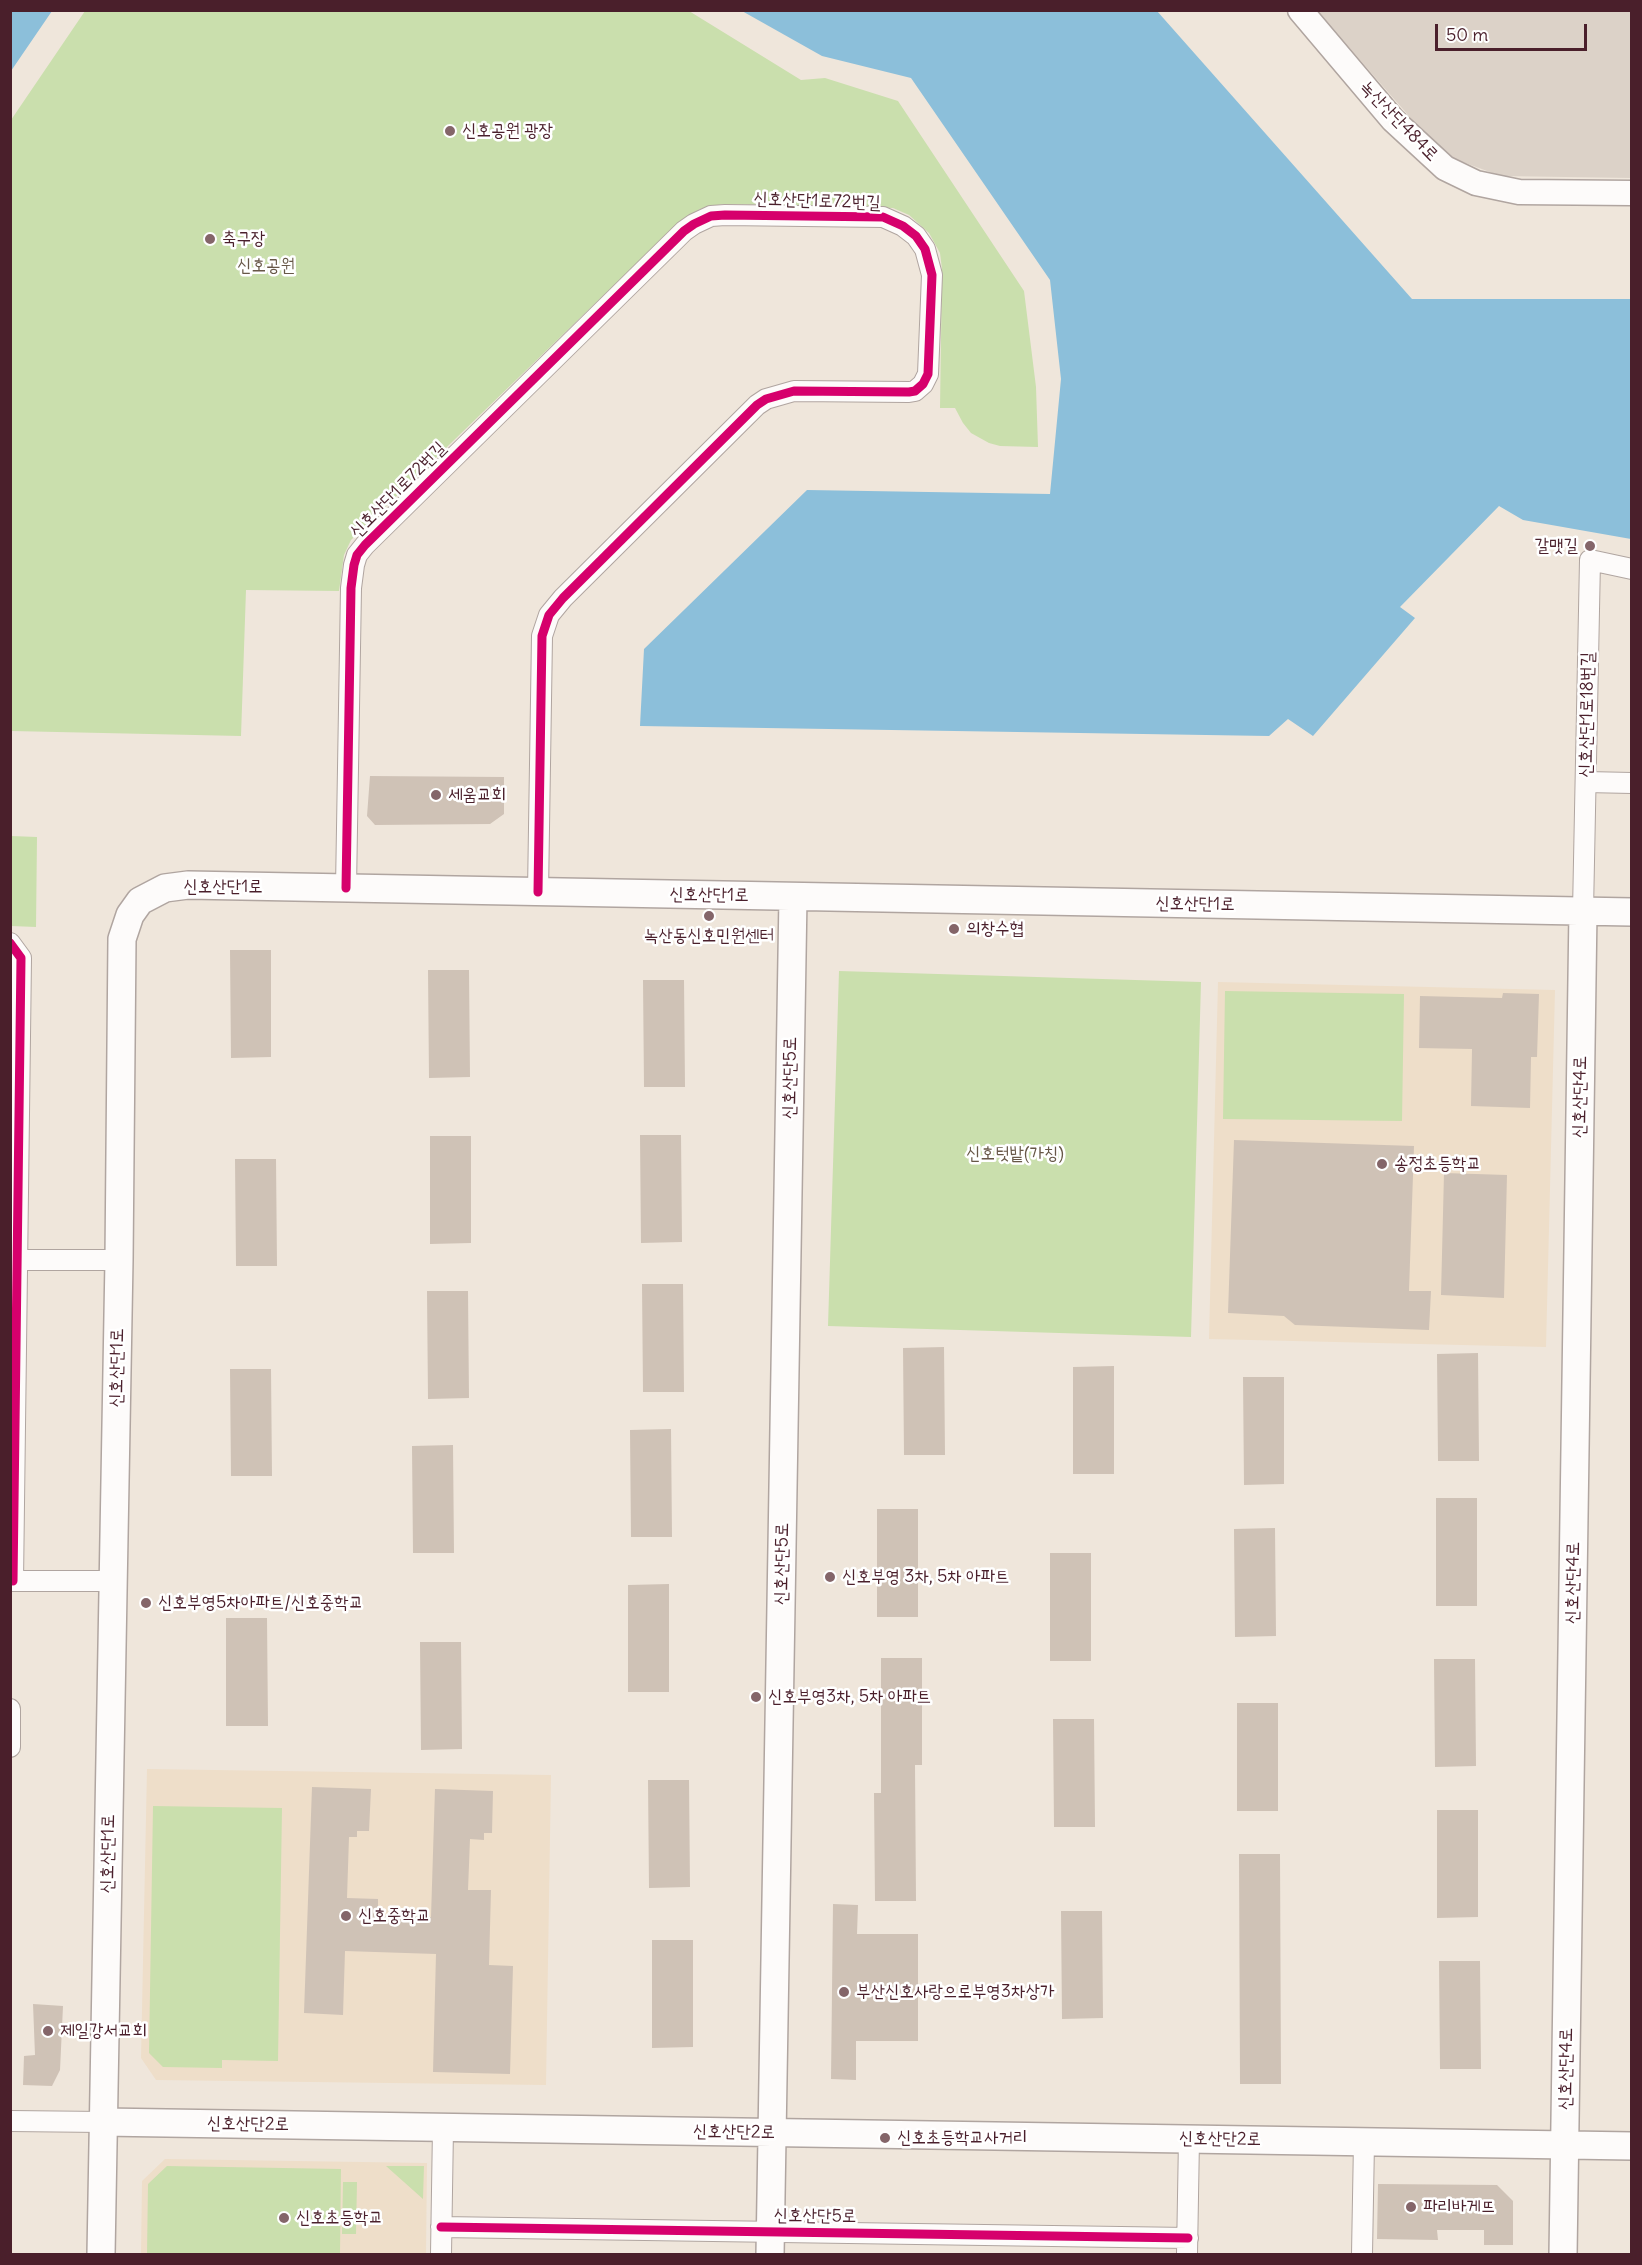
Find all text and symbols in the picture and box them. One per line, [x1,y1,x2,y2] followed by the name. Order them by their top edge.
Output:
[1438,12,1590,50] scale bar
[1446,23,1488,46] text: 50 m
[1355,76,1443,166] street label: 녹산산단484로
[462,120,553,142] place label: 신호공원 광장
[443,124,457,138] marker: 신호공원 광장
[753,188,881,214] street label: 신호산단1로72번길
[222,228,265,250] place label: 축구장
[203,232,217,246] marker: 축구장
[237,255,295,277] park label: 신호공원
[345,437,451,543] street label: 신호산단1로72번길
[1535,535,1578,557] place label: 갈맷길
[1583,539,1597,553] marker: 갈맷길
[1575,652,1599,778] street label: 신호산단1로18번길
[448,784,506,806] place label: 세움교회
[429,788,443,802] marker: 세움교회
[183,876,263,898] street label: 신호산단1로
[669,884,749,906] street label: 신호산단1로
[1155,893,1235,915] street label: 신호산단1로
[702,909,716,923] marker: 녹산동신호민원센터
[966,918,1024,940] place label: 의창수협
[947,922,961,936] marker: 의창수협
[644,925,774,947] place label: 녹산동신호민원센터
[778,1036,802,1120] street label: 신호산단5로
[1568,1055,1592,1139] street label: 신호산단4로
[966,1143,1064,1165] park label: 신호텃밭(가칭)
[1394,1153,1481,1175] place label: 송정초등학교
[1375,1157,1389,1171] marker: 송정초등학교
[106,1328,128,1408] street label: 신호산단1로
[770,1522,794,1606] street label: 신호산단5로
[1561,1541,1585,1625] street label: 신호산단4로
[842,1566,1010,1588] place label: 신호부영 3차, 5차 아파트
[823,1570,837,1584] marker: 신호부영 3차, 5차 아파트
[158,1592,363,1614] place label: 신호부영5차아파트/신호중학교
[139,1596,153,1610] marker: 신호부영5차아파트/신호중학교
[768,1686,931,1708] place label: 신호부영3차, 5차 아파트
[749,1690,763,1704] marker: 신호부영3차, 5차 아파트
[97,1814,119,1894] street label: 신호산단1로
[358,1905,430,1927] place label: 신호중학교
[339,1909,353,1923] marker: 신호중학교
[856,1981,1055,2003] place label: 부산신호사랑으로부영3차상가
[837,1985,851,1999] marker: 부산신호사랑으로부영3차상가
[60,2020,147,2042] place label: 제일강서교회
[41,2024,55,2038] marker: 제일강서교회
[1554,2027,1578,2111] street label: 신호산단4로
[207,2112,289,2136] street label: 신호산단2로
[693,2120,775,2144] street label: 신호산단2로
[897,2127,1027,2149] place label: 신호초등학교사거리
[1179,2127,1261,2151] street label: 신호산단2로
[878,2131,892,2145] marker: 신호초등학교사거리
[1423,2196,1495,2218] place label: 파리바게뜨
[1404,2200,1418,2214] marker: 파리바게뜨
[773,2204,857,2228] street label: 신호산단5로
[296,2207,383,2229] place label: 신호초등학교
[277,2211,291,2225] marker: 신호초등학교

